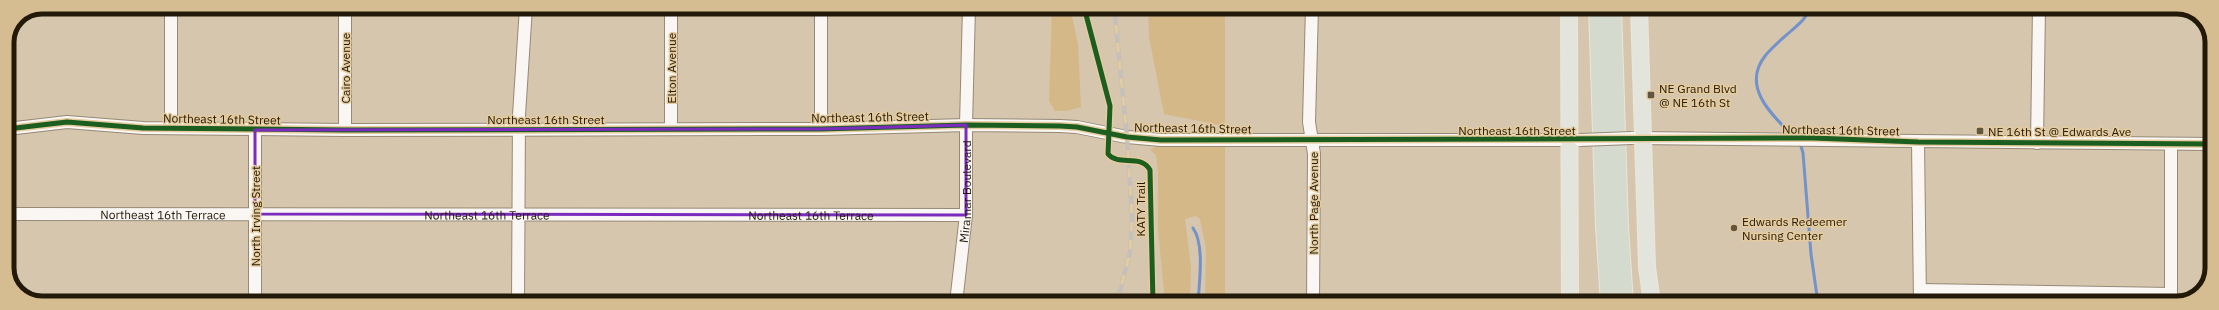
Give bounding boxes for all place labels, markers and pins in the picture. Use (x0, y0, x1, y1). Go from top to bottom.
place label: NE Grand Blvd @ NE 16th St (1659, 81, 1737, 110)
marker: NE Grand Blvd @ NE 16th St (1646, 90, 1656, 100)
place label: NE 16th St @ Edwards Ave (1988, 124, 2132, 139)
marker: NE 16th St @ Edwards Ave (1975, 126, 1985, 136)
place label: Edwards Redeemer Nursing Center (1742, 214, 1848, 243)
marker: Edwards Redeemer Nursing Center (1729, 223, 1739, 233)

